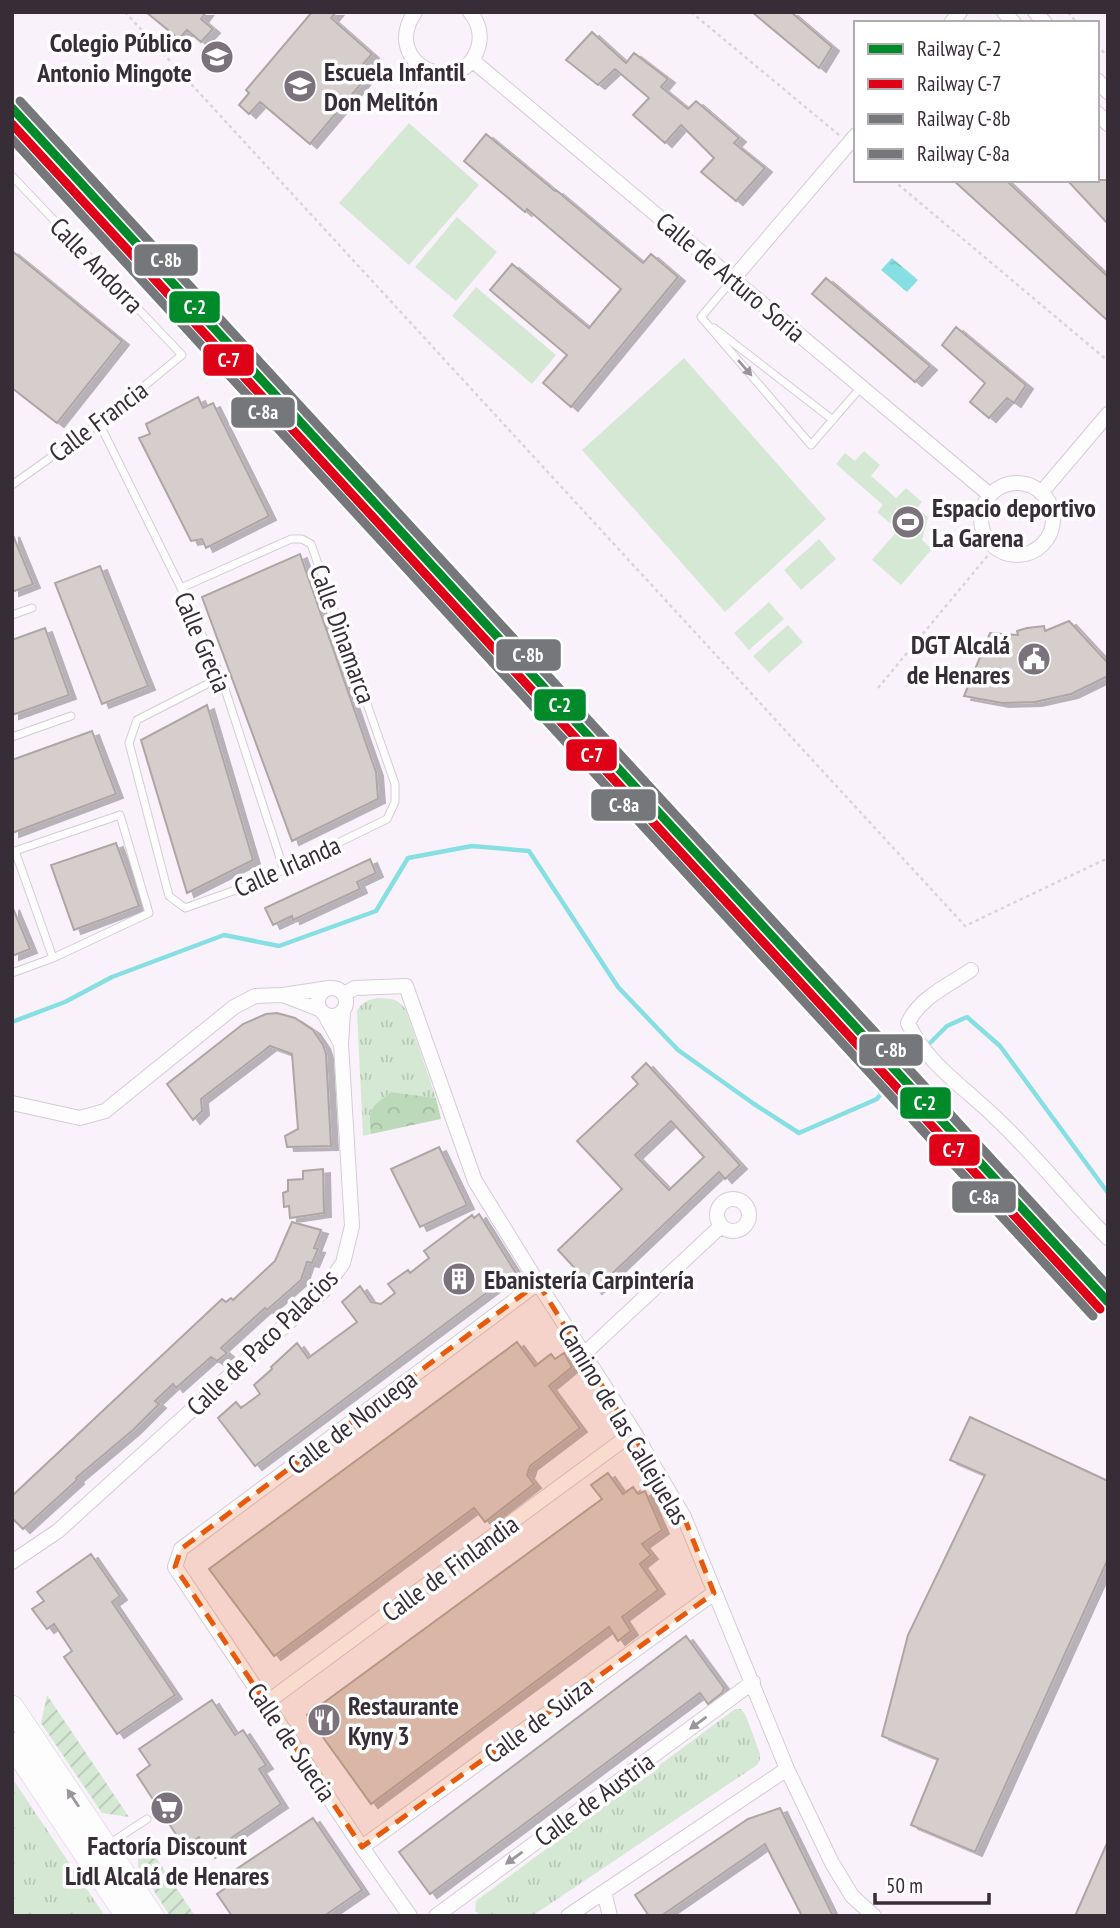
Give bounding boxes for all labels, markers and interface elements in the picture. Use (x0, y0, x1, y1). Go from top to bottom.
legend (854, 21, 1099, 182)
place label: Colegio Público Antonio Mingote (36, 26, 192, 89)
text: Railway C-2 (917, 35, 1001, 62)
school or university icon: Colegio Público Antonio Mingote (198, 38, 236, 76)
place label: Escuela Infantil Don Melitón (324, 55, 466, 118)
school or university icon: Escuela Infantil Don Melitón (281, 67, 319, 105)
text: Railway C-7 (917, 70, 1001, 97)
text: Railway C-8b (917, 105, 1010, 132)
text: Railway C-8a (917, 140, 1010, 167)
street label: Calle de Arturo Soria (650, 205, 812, 349)
street label: Calle Andorra (43, 210, 151, 320)
line badge: C-8b (133, 243, 199, 277)
text: C-8b (151, 248, 181, 272)
line badge: C-2 (168, 290, 221, 324)
text: C-2 (184, 295, 206, 319)
line badge: C-7 (202, 343, 255, 377)
text: C-7 (218, 348, 240, 372)
one-way arrow (737, 360, 752, 377)
street label: Calle Francia (42, 373, 154, 469)
line badge: C-8a (230, 396, 296, 429)
text: C-8a (248, 400, 278, 424)
place label: Espacio deportivo La Garena (932, 491, 1096, 554)
sports icon: Espacio deportivo La Garena (889, 503, 927, 541)
street label: Calle Dinamarca (303, 560, 383, 708)
street label: Calle Grecia (167, 587, 239, 697)
place label: DGT Alcalá de Henares (907, 628, 1010, 691)
line badge: C-8b (495, 638, 562, 672)
public building icon: DGT Alcalá de Henares (1015, 640, 1053, 678)
text: C-8b (513, 643, 543, 667)
line badge: C-2 (533, 688, 587, 722)
text: C-2 (549, 693, 571, 717)
line badge: C-7 (565, 738, 618, 772)
text: C-7 (581, 743, 603, 767)
line badge: C-8a (590, 788, 657, 822)
text: C-8a (609, 793, 639, 817)
street label: Calle Irlanda (229, 828, 345, 904)
line badge: C-8b (858, 1033, 924, 1067)
text: C-8b (876, 1038, 906, 1062)
line badge: C-2 (899, 1086, 952, 1120)
text: C-2 (914, 1091, 936, 1115)
line badge: C-7 (928, 1133, 981, 1167)
text: C-7 (943, 1138, 965, 1162)
line badge: C-8a (951, 1180, 1017, 1214)
text: C-8a (969, 1185, 999, 1209)
building icon: Ebanistería Carpintería (440, 1260, 478, 1298)
street label: Calle de Paco Palacios (179, 1261, 345, 1423)
place label: Ebanistería Carpintería (484, 1263, 694, 1296)
street label: Camino de las Callejuelas (551, 1318, 697, 1530)
street label: Calle de Noruega (281, 1363, 423, 1481)
street label: Calle de Finlandia (375, 1507, 525, 1629)
street label: Calle de Suiza (477, 1670, 599, 1770)
street label: Calle de Suecia (240, 1676, 344, 1808)
place label: Restaurante Kyny 3 (348, 1689, 459, 1752)
restaurant icon: Restaurante Kyny 3 (305, 1701, 343, 1739)
one-way arrow (688, 1716, 707, 1730)
street label: Calle de Austria (528, 1745, 660, 1853)
one-way arrow (67, 1788, 80, 1808)
supermarket icon: Factoría Discount Lidl Alcalá de Henares (148, 1789, 186, 1827)
place label: Factoría Discount Lidl Alcalá de Henares (65, 1829, 269, 1892)
one-way arrow (505, 1851, 524, 1865)
scale bar (875, 1862, 989, 1906)
text: 50 m (886, 1872, 923, 1899)

